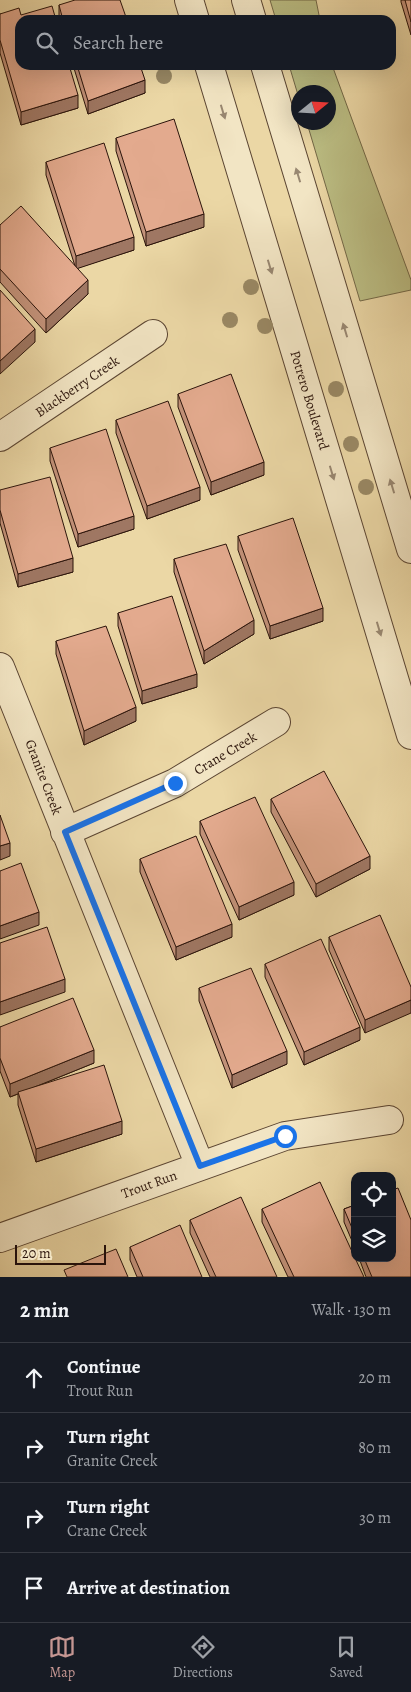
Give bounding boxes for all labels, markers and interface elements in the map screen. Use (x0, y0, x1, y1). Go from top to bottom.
search box (15, 15, 396, 70)
icon: search (33, 29, 61, 57)
text: Search here (73, 30, 163, 56)
north arrow (291, 85, 336, 130)
one-way arrow (219, 104, 227, 119)
one-way arrow (294, 167, 302, 182)
one-way arrow (266, 260, 274, 275)
one-way arrow (341, 323, 349, 338)
street label: Potrero Boulevard (285, 348, 334, 453)
street label: Blackberry Creek (31, 351, 123, 422)
one-way arrow (328, 466, 336, 481)
one-way arrow (387, 478, 395, 493)
one-way arrow (375, 621, 383, 636)
street label: Crane Creek (190, 727, 260, 780)
street label: Granite Creek (20, 737, 67, 818)
route end (164, 772, 187, 795)
route start (274, 1125, 297, 1148)
street label: Trout Run (119, 1166, 180, 1203)
map controls (351, 1172, 396, 1262)
button: locate (351, 1172, 396, 1217)
button: layers (351, 1217, 396, 1262)
scale bar (15, 1242, 106, 1265)
text: 20 m (22, 1244, 51, 1263)
text: 2 min (20, 1296, 69, 1324)
text: Walk · 130 m (311, 1299, 391, 1321)
text: Continue (67, 1354, 141, 1380)
icon: ahead (20, 1364, 48, 1392)
text: 20 m (358, 1367, 391, 1389)
text: Trout Run (67, 1380, 133, 1402)
text: Turn right (67, 1424, 149, 1450)
icon: right (20, 1434, 48, 1462)
text: 80 m (358, 1437, 391, 1459)
text: Granite Creek (67, 1450, 158, 1472)
text: Turn right (67, 1494, 149, 1520)
icon: right (20, 1504, 48, 1532)
text: 30 m (359, 1507, 391, 1529)
text: Crane Creek (67, 1520, 147, 1542)
icon: arrive (20, 1574, 48, 1602)
text: Arrive at destination (67, 1575, 230, 1601)
tab: Map (48, 1633, 76, 1682)
tab: Directions (173, 1633, 233, 1682)
tab: Saved (330, 1633, 363, 1682)

